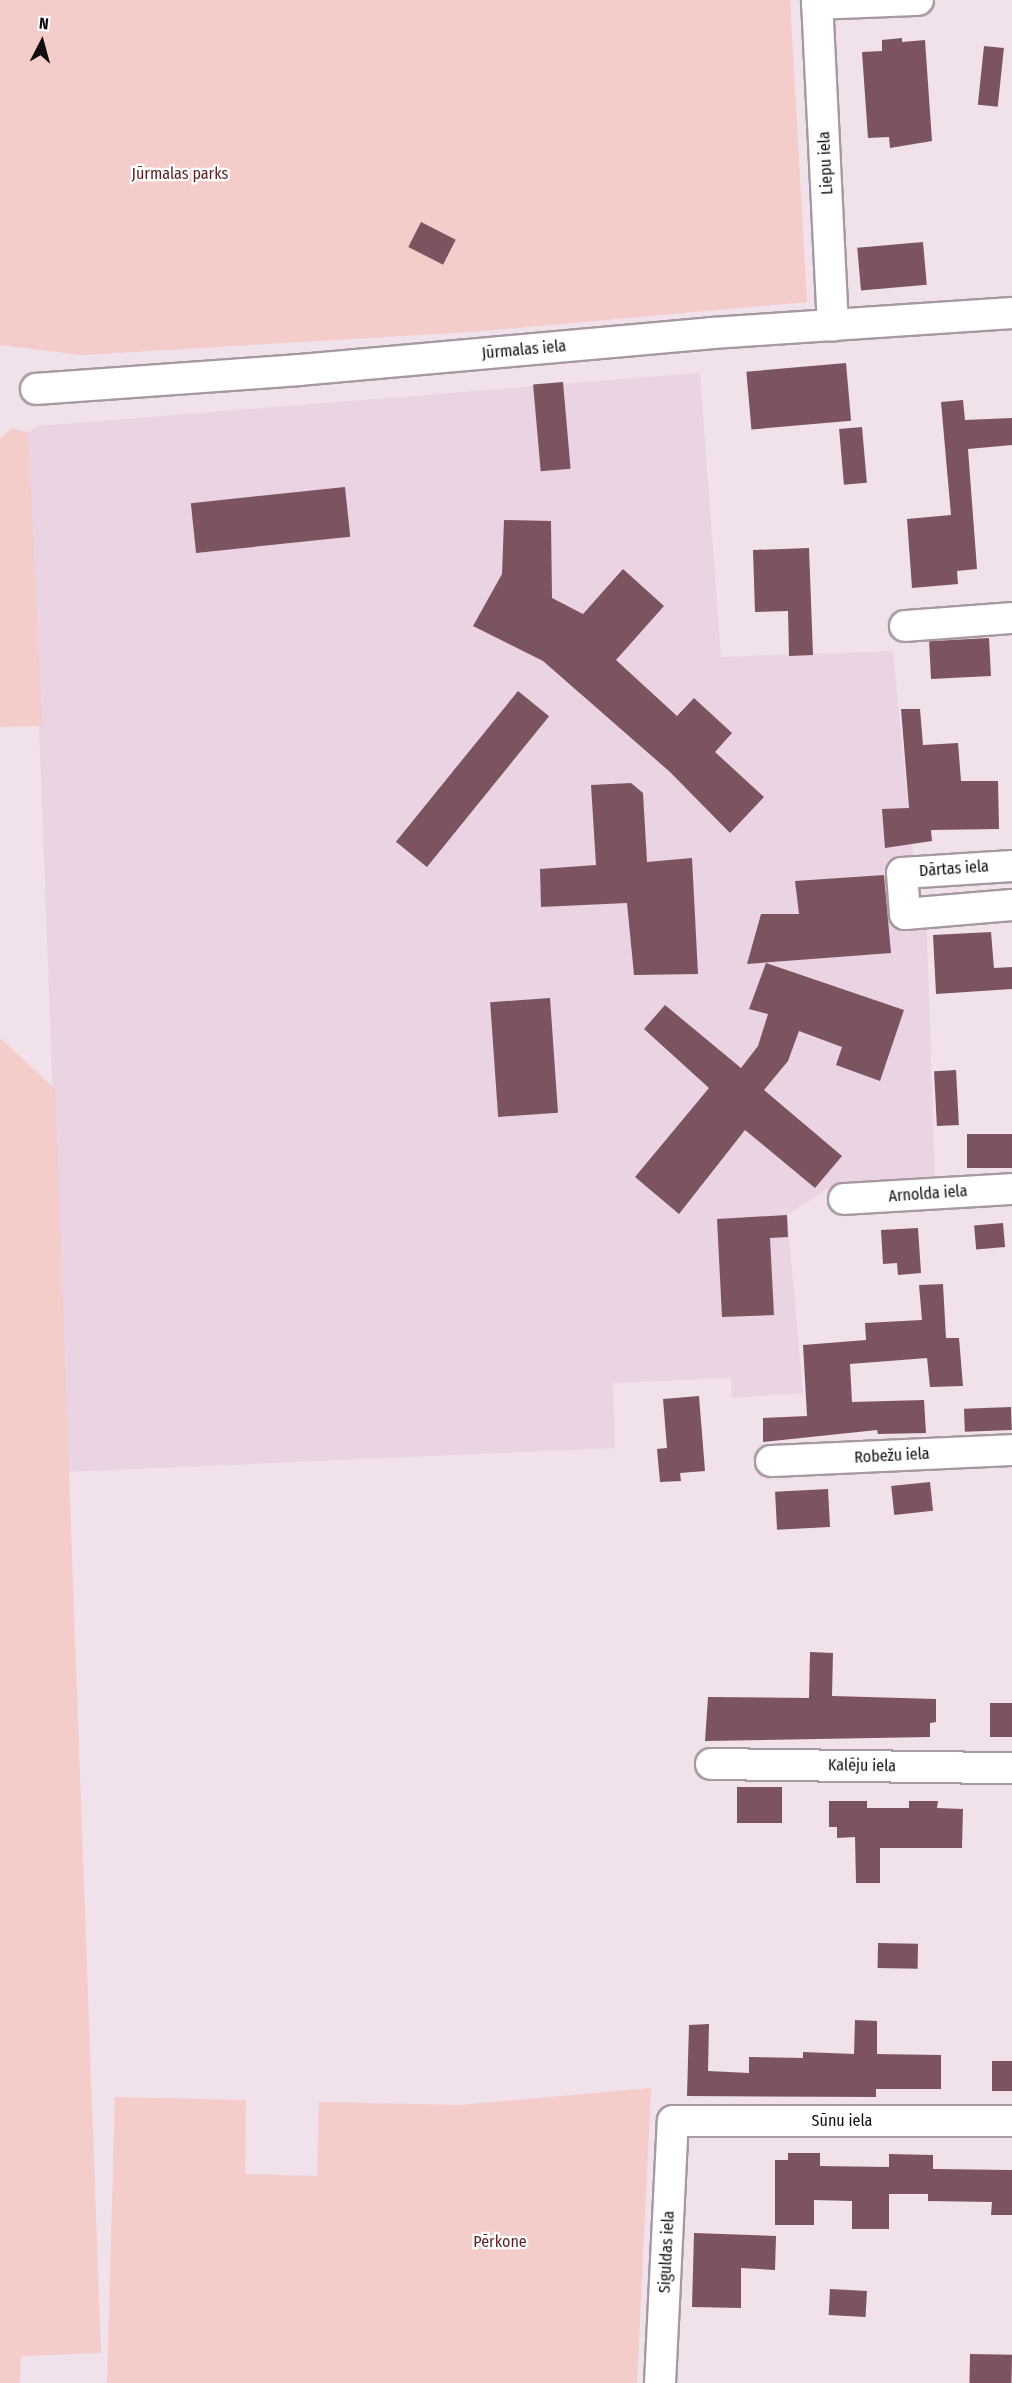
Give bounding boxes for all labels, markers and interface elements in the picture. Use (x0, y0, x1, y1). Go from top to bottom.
north arrow (12, 12, 72, 72)
text: N (38, 14, 50, 34)
street label: Liepu iela (815, 131, 837, 195)
park label: Jūrmalas parks (132, 164, 228, 184)
street label: Jūrmalas iela (481, 337, 567, 363)
street label: Dārtas iela (918, 857, 990, 881)
street label: Arnolda iela (888, 1182, 968, 1206)
street label: Robežu iela (854, 1444, 930, 1468)
street label: Kalēju iela (828, 1756, 896, 1776)
street label: Sūnu iela (812, 2111, 872, 2131)
street label: Siguldas iela (655, 2210, 679, 2294)
park label: Pērkone (473, 2232, 527, 2252)

